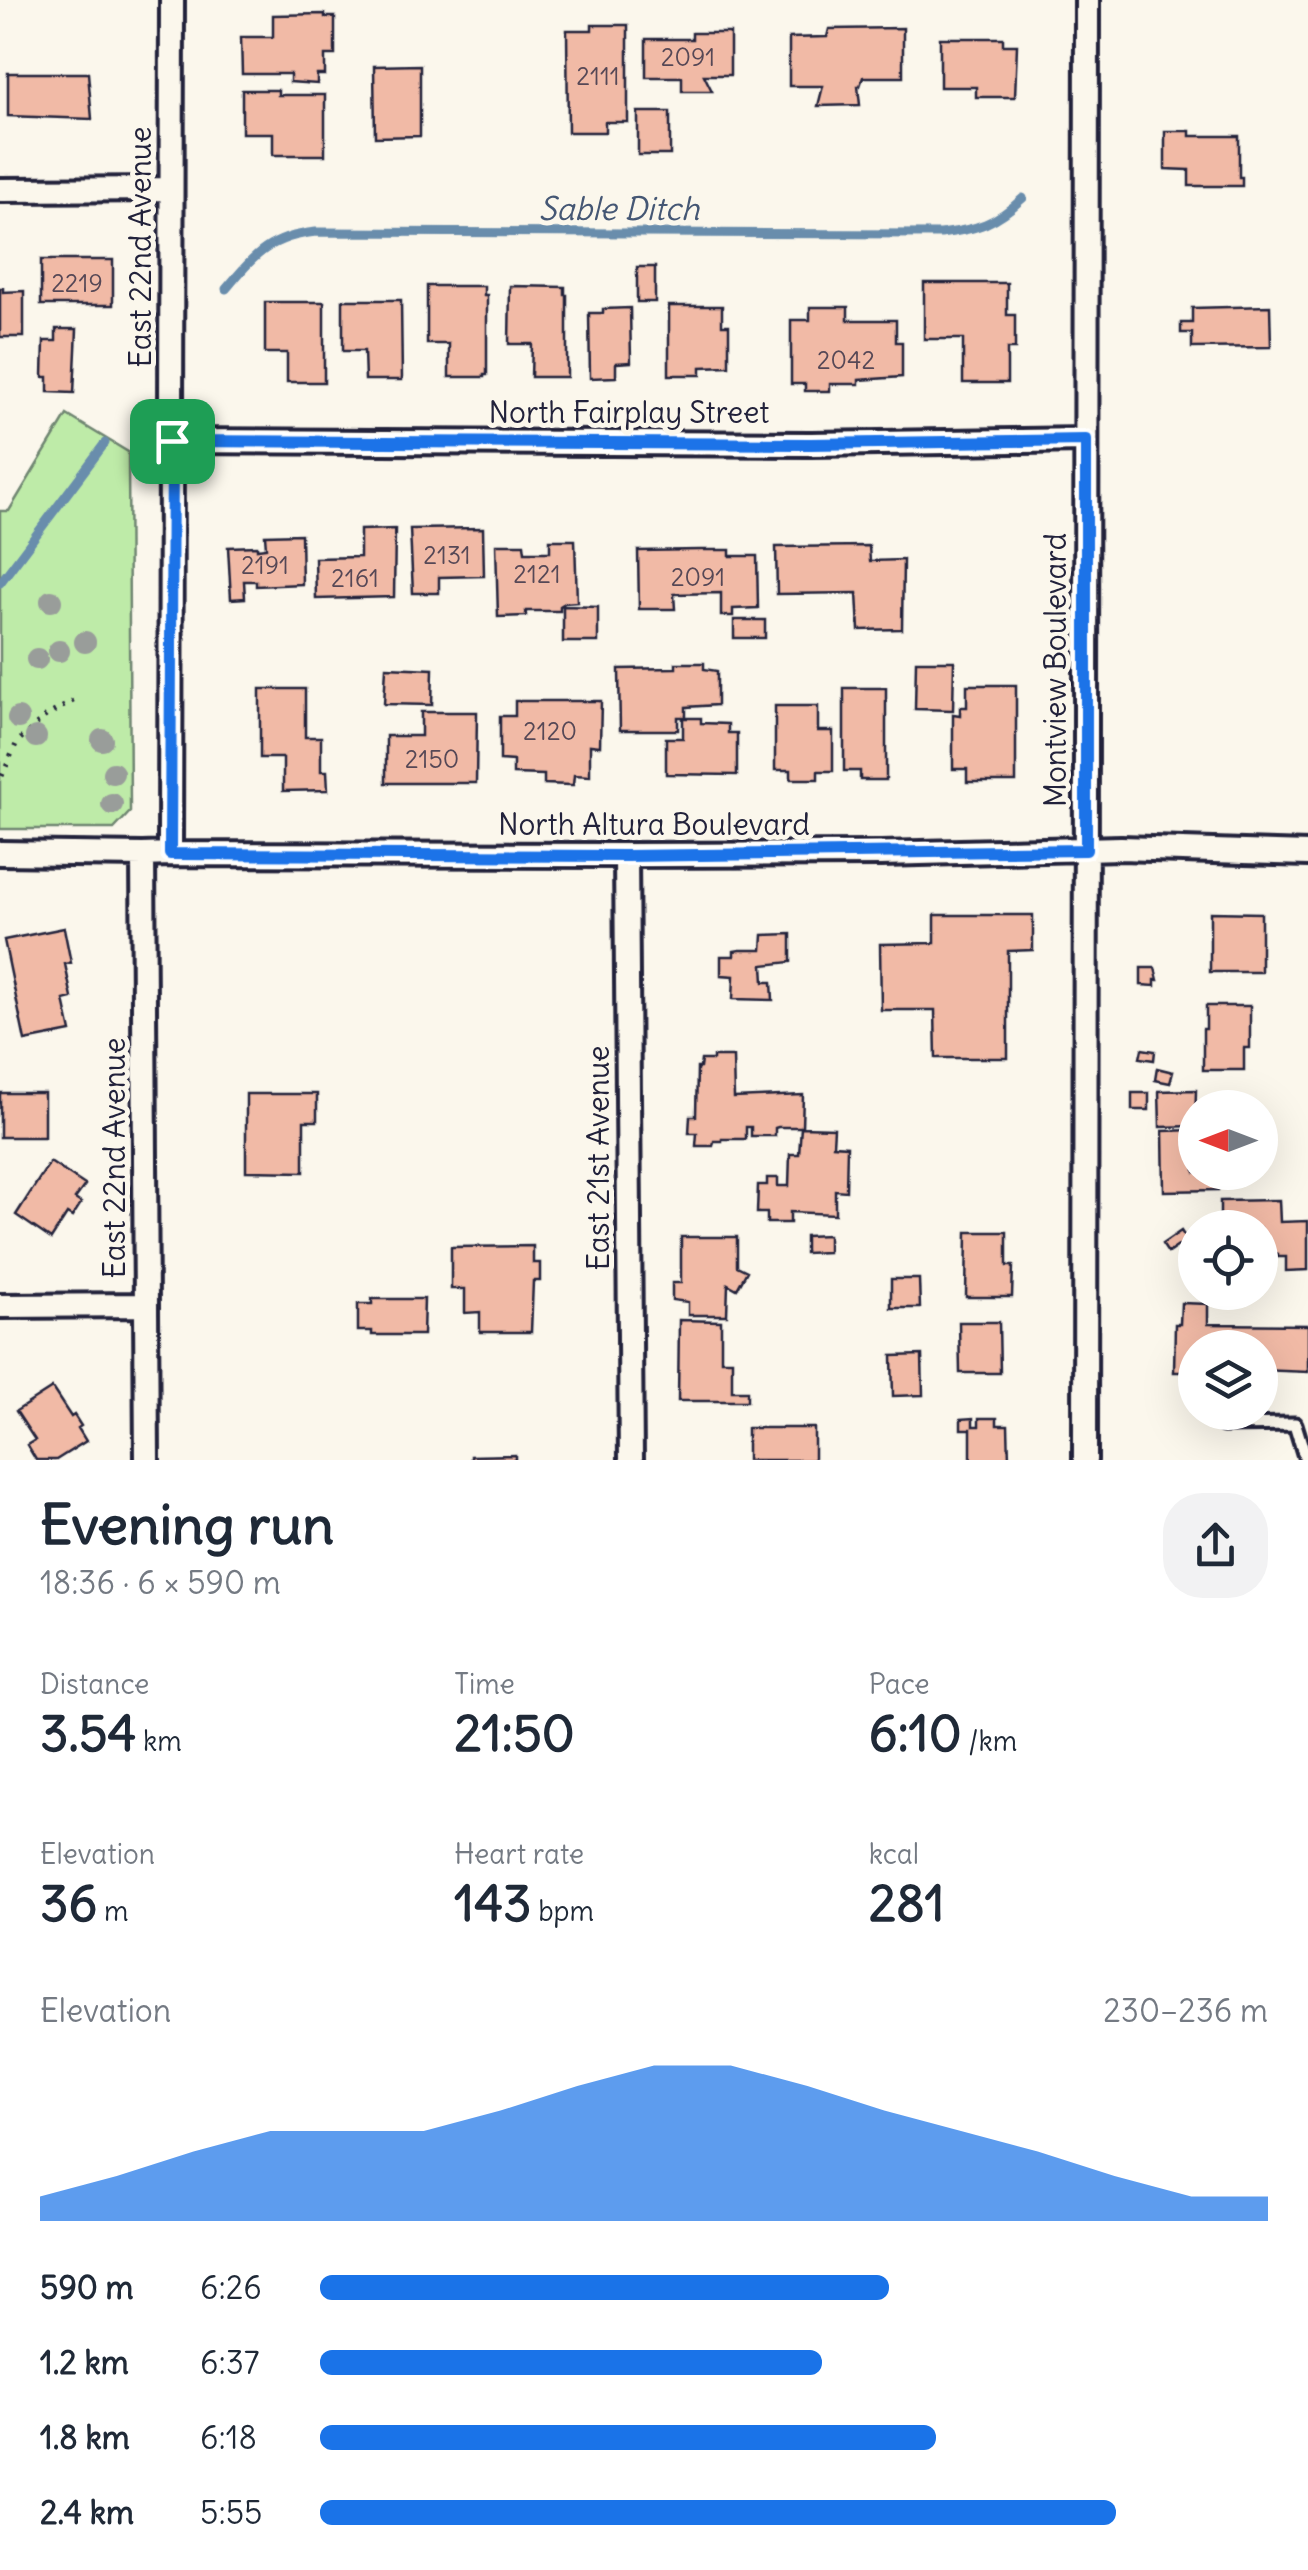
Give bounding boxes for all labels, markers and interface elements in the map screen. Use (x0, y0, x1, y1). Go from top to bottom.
house number: 2091 (661, 41, 715, 73)
house number: 2111 (576, 60, 620, 92)
street label: East 22nd Avenue (121, 127, 159, 367)
water label: Sable Ditch (538, 188, 700, 229)
house number: 2219 (51, 267, 103, 299)
house number: 2042 (817, 344, 875, 376)
street label: North Fairplay Street (489, 393, 769, 431)
pin (130, 399, 215, 484)
icon: arrive (145, 414, 200, 469)
street label: Montview Boulevard (1036, 533, 1074, 807)
house number: 2131 (423, 539, 471, 571)
house number: 2191 (241, 549, 289, 581)
house number: 2121 (513, 558, 561, 590)
house number: 2091 (671, 561, 725, 593)
house number: 2161 (331, 562, 379, 594)
house number: 2120 (523, 715, 577, 747)
house number: 2150 (405, 743, 459, 775)
street label: North Altura Boulevard (498, 805, 810, 843)
street label: East 22nd Avenue (95, 1038, 133, 1278)
street label: East 21st Avenue (579, 1045, 617, 1271)
north arrow (1178, 1090, 1278, 1190)
map controls (1178, 1090, 1278, 1430)
button: locate (1178, 1210, 1278, 1310)
button: layers (1178, 1330, 1278, 1430)
text: Evening run (40, 1490, 334, 1559)
button: share (1163, 1493, 1268, 1598)
text: 18:36 · 6 × 590 m (40, 1562, 281, 1603)
text: Distance (40, 1666, 149, 1702)
text: Time (454, 1666, 515, 1702)
text: Pace (869, 1666, 930, 1702)
text: 3.54 (40, 1702, 136, 1765)
text: 21:50 (454, 1702, 575, 1765)
text: 6:10 (869, 1702, 962, 1765)
text: km (136, 1723, 182, 1759)
text: /km (962, 1723, 1017, 1759)
text: Elevation (40, 1836, 155, 1872)
text: Heart rate (454, 1836, 584, 1872)
text: kcal (869, 1836, 919, 1872)
text: 36 (40, 1872, 97, 1935)
text: 143 (454, 1872, 531, 1935)
text: 281 (869, 1872, 945, 1935)
text: m (97, 1893, 128, 1929)
text: bpm (531, 1893, 594, 1929)
text: Elevation (40, 1990, 171, 2031)
text: 230–236 m (1103, 1990, 1268, 2031)
text: 590 m (40, 2267, 134, 2308)
text: 6:26 (200, 2267, 262, 2308)
text: 1.2 km (40, 2342, 129, 2383)
text: 6:37 (200, 2342, 260, 2383)
text: 1.8 km (40, 2417, 130, 2458)
text: 6:18 (200, 2417, 257, 2458)
text: 2.4 km (40, 2492, 134, 2533)
text: 5:55 (200, 2492, 262, 2533)

